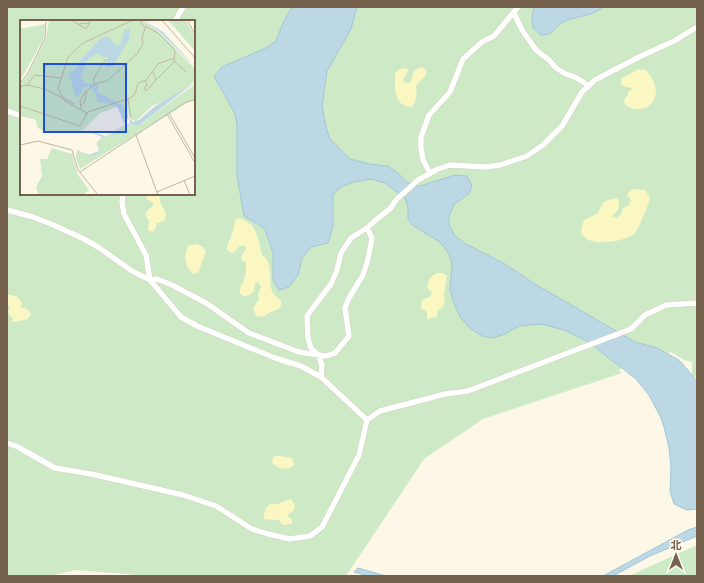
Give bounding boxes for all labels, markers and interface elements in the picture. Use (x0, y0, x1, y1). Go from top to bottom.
inset map (20, 20, 195, 195)
north arrow (656, 535, 696, 575)
text: 北 (671, 540, 682, 551)

